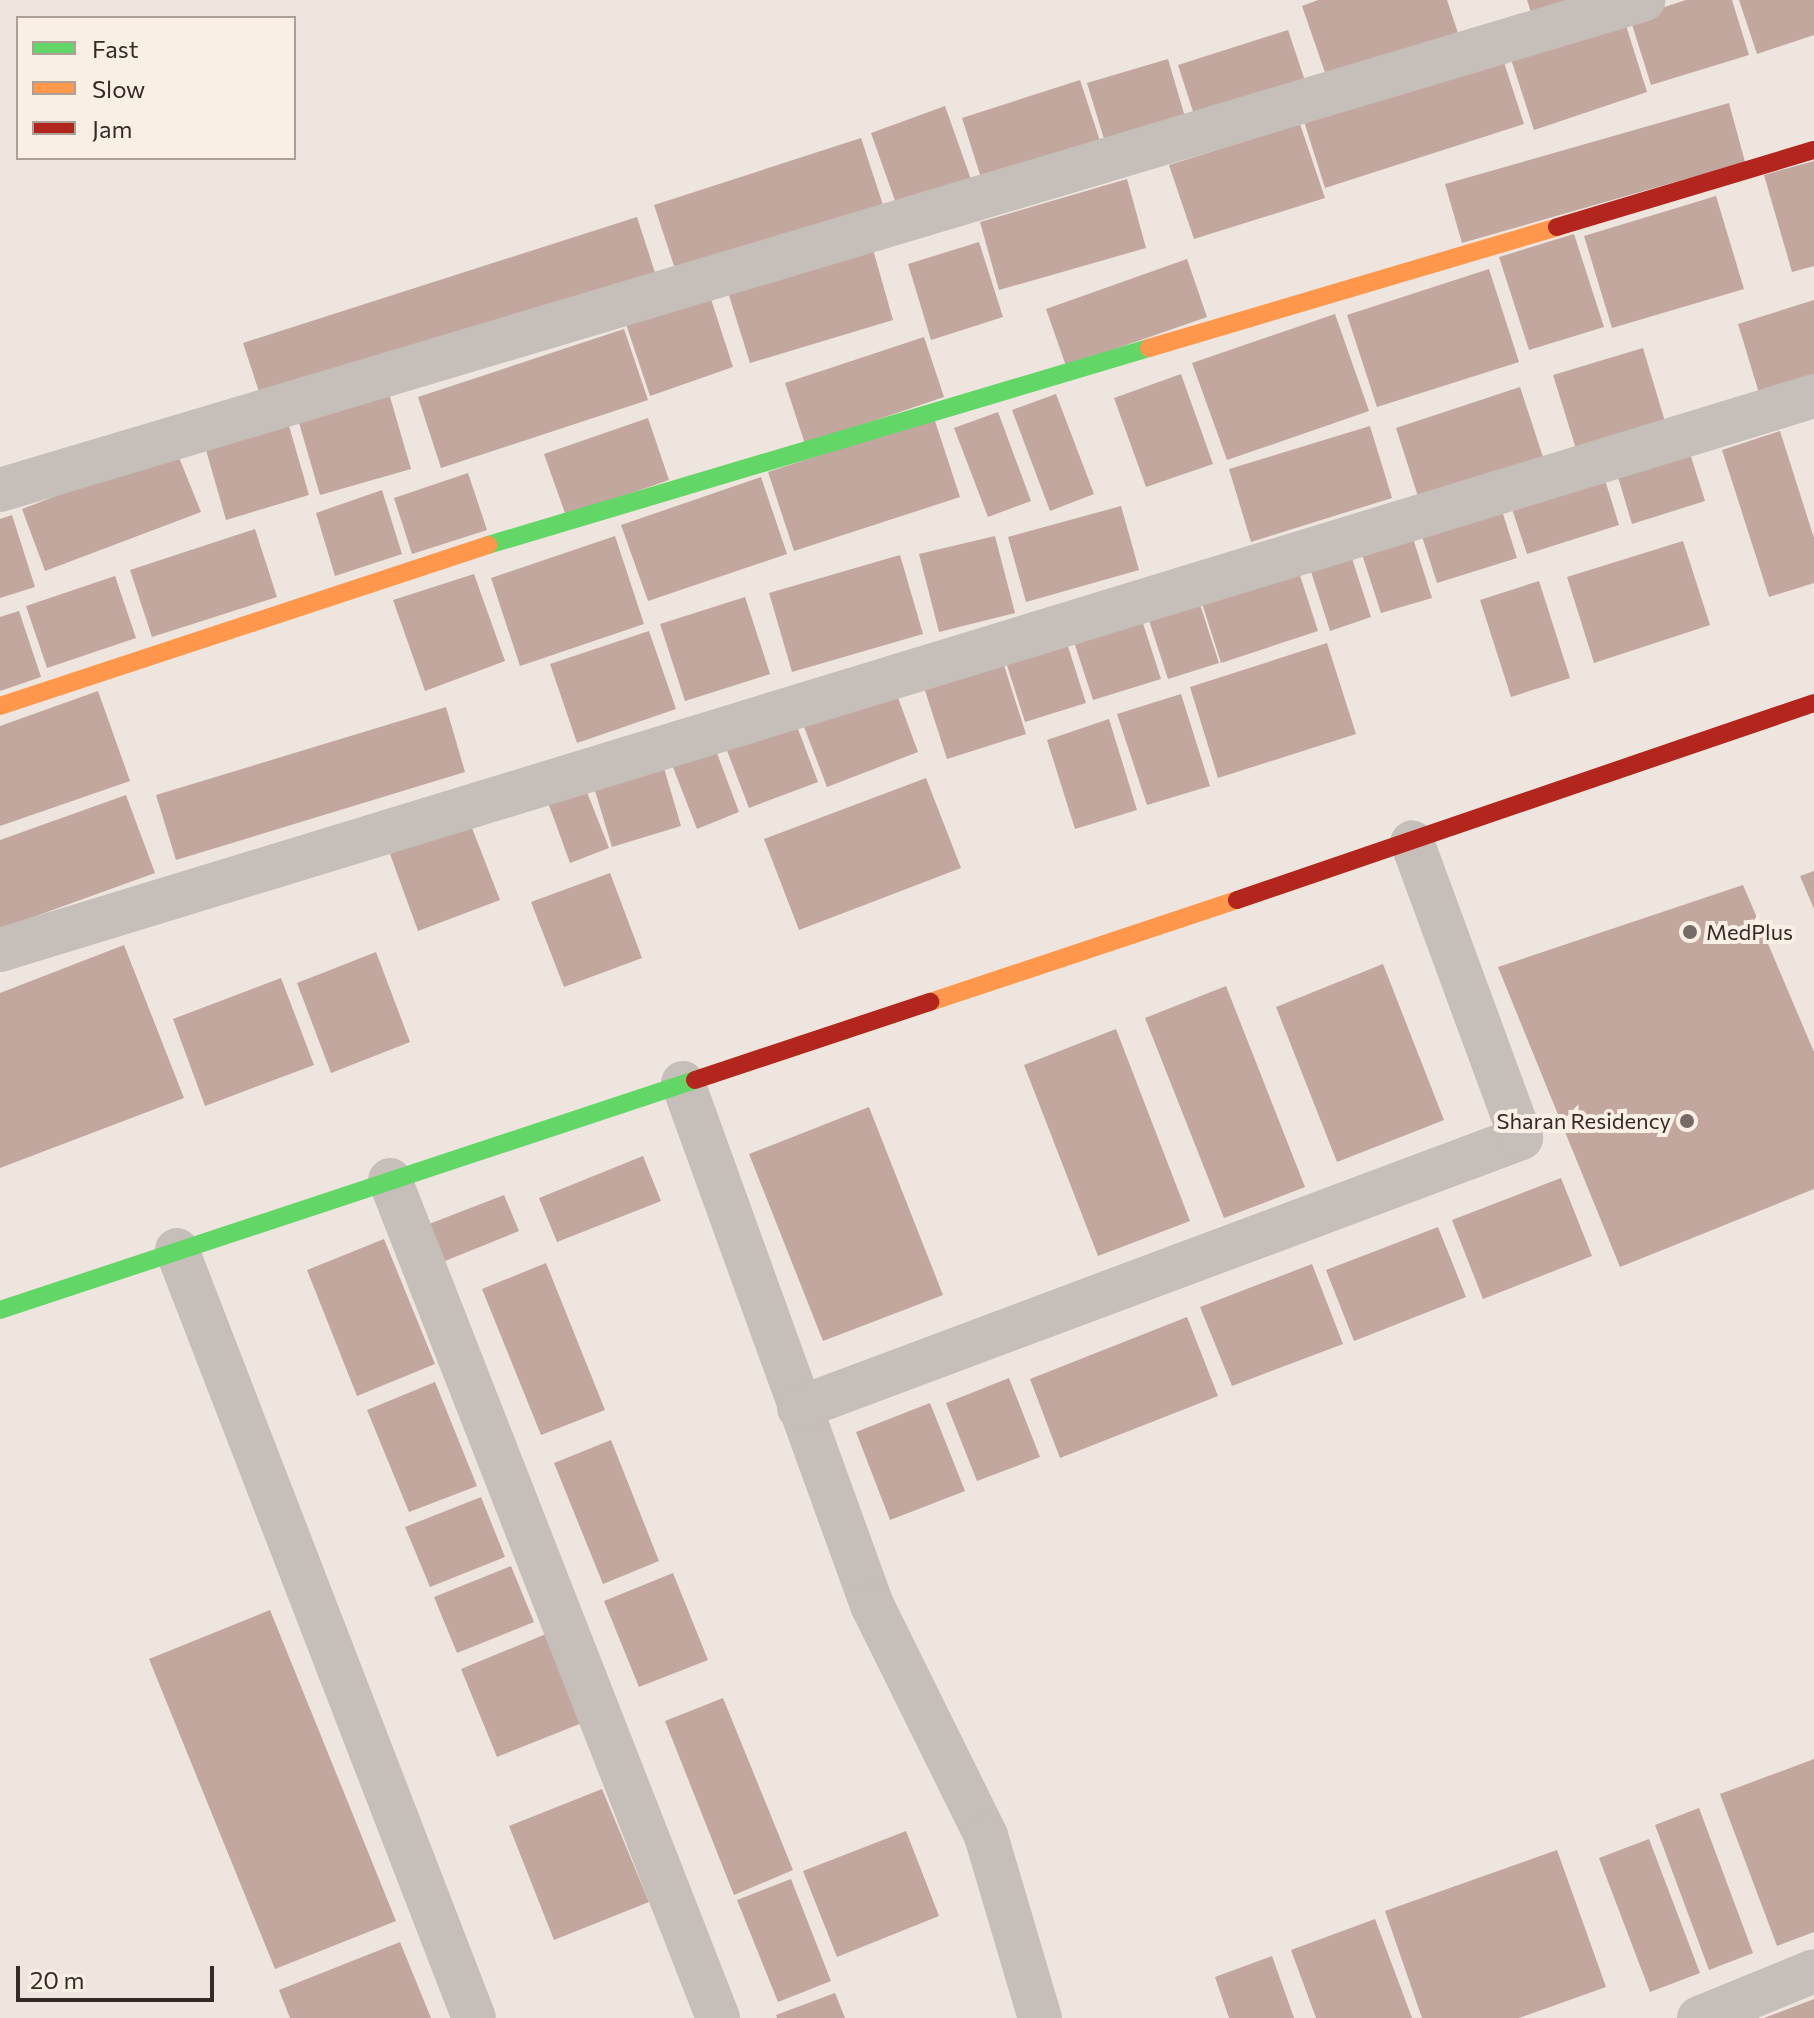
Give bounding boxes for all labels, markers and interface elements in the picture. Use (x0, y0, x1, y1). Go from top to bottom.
legend (16, 16, 296, 160)
text: Fast (92, 34, 139, 63)
text: Slow (92, 74, 145, 103)
text: Jam (92, 114, 132, 143)
place label: MedPlus (1706, 919, 1793, 945)
marker: MedPlus (1681, 923, 1699, 941)
place label: Sharan Residency (1497, 1108, 1671, 1134)
marker: Sharan Residency (1678, 1112, 1696, 1130)
scale bar (20, 1950, 218, 2000)
text: 20 m (30, 1965, 84, 1994)

